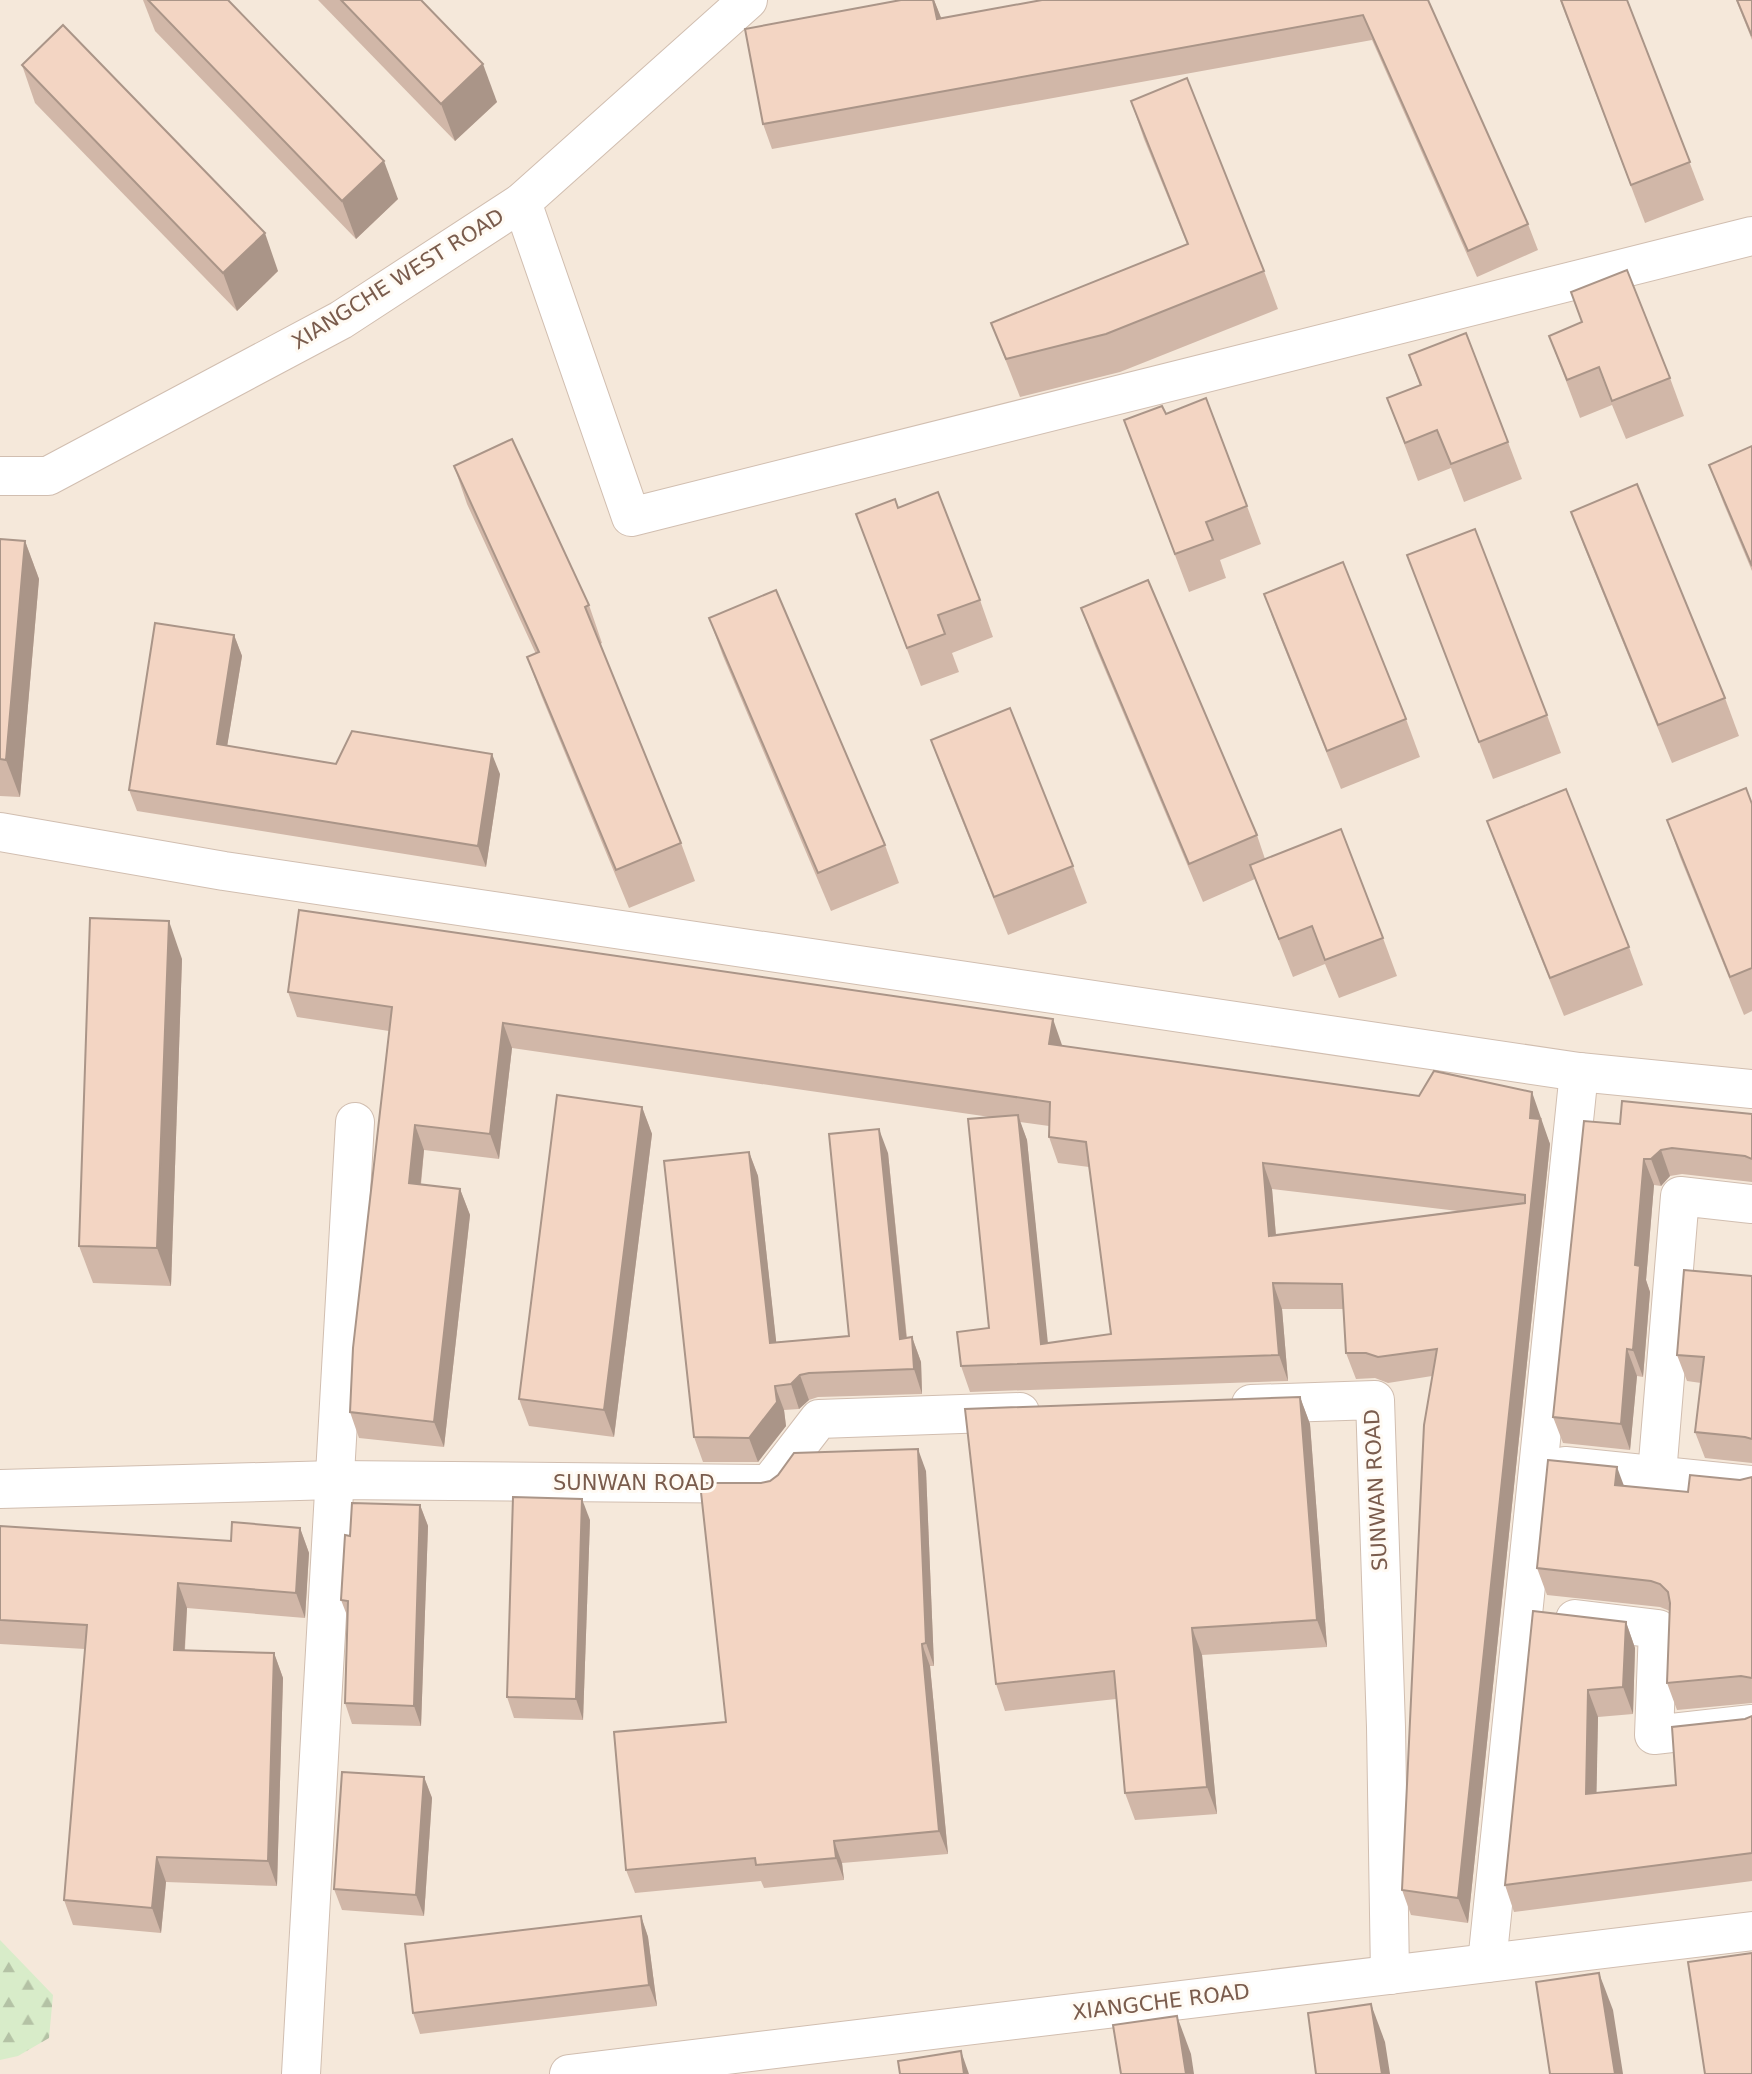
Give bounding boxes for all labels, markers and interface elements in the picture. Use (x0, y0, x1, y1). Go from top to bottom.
street label: XIANGCHE WEST ROAD (288, 204, 508, 354)
street label: SUNWAN ROAD (1360, 1408, 1392, 1572)
street label: SUNWAN ROAD (553, 1471, 715, 1495)
street label: XIANGCHE ROAD (1071, 1979, 1251, 2025)

